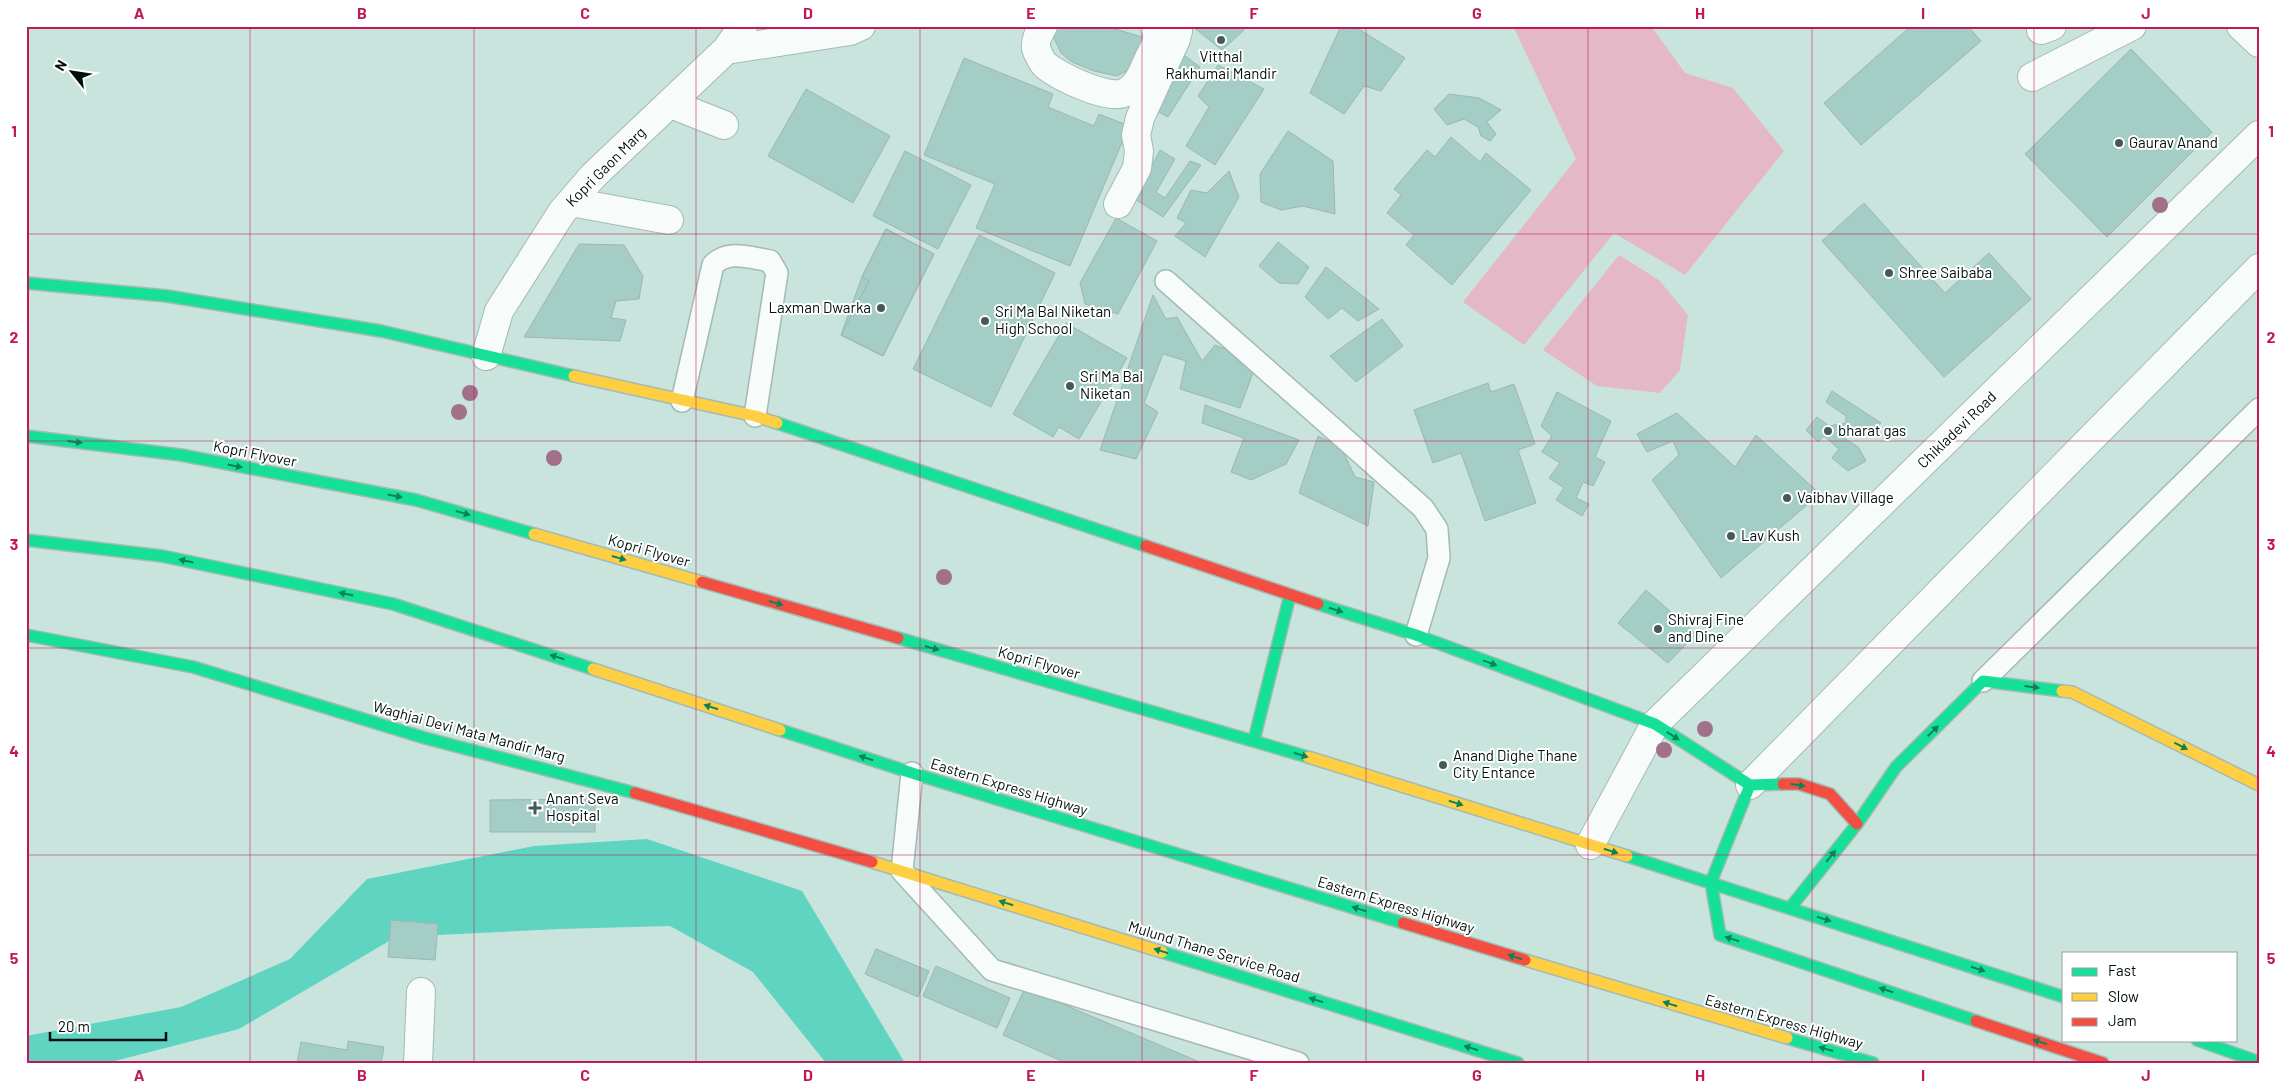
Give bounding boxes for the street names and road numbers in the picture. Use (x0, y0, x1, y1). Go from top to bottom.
street label: Kopri Gaon Marg (562, 123, 649, 210)
street label: Chikladevi Road (1913, 387, 2000, 471)
street label: Kopri Flyover (212, 436, 299, 470)
street label: Kopri Flyover (606, 530, 693, 570)
street label: Kopri Flyover (996, 642, 1083, 682)
street label: Waghjai Devi Mata Mandir Marg (371, 697, 567, 765)
street label: Eastern Express Highway (929, 754, 1090, 819)
street label: Eastern Express Highway (1316, 872, 1477, 937)
street label: Mulund Thane Service Road (1126, 916, 1302, 986)
street label: Eastern Express Highway (1703, 990, 1865, 1052)

